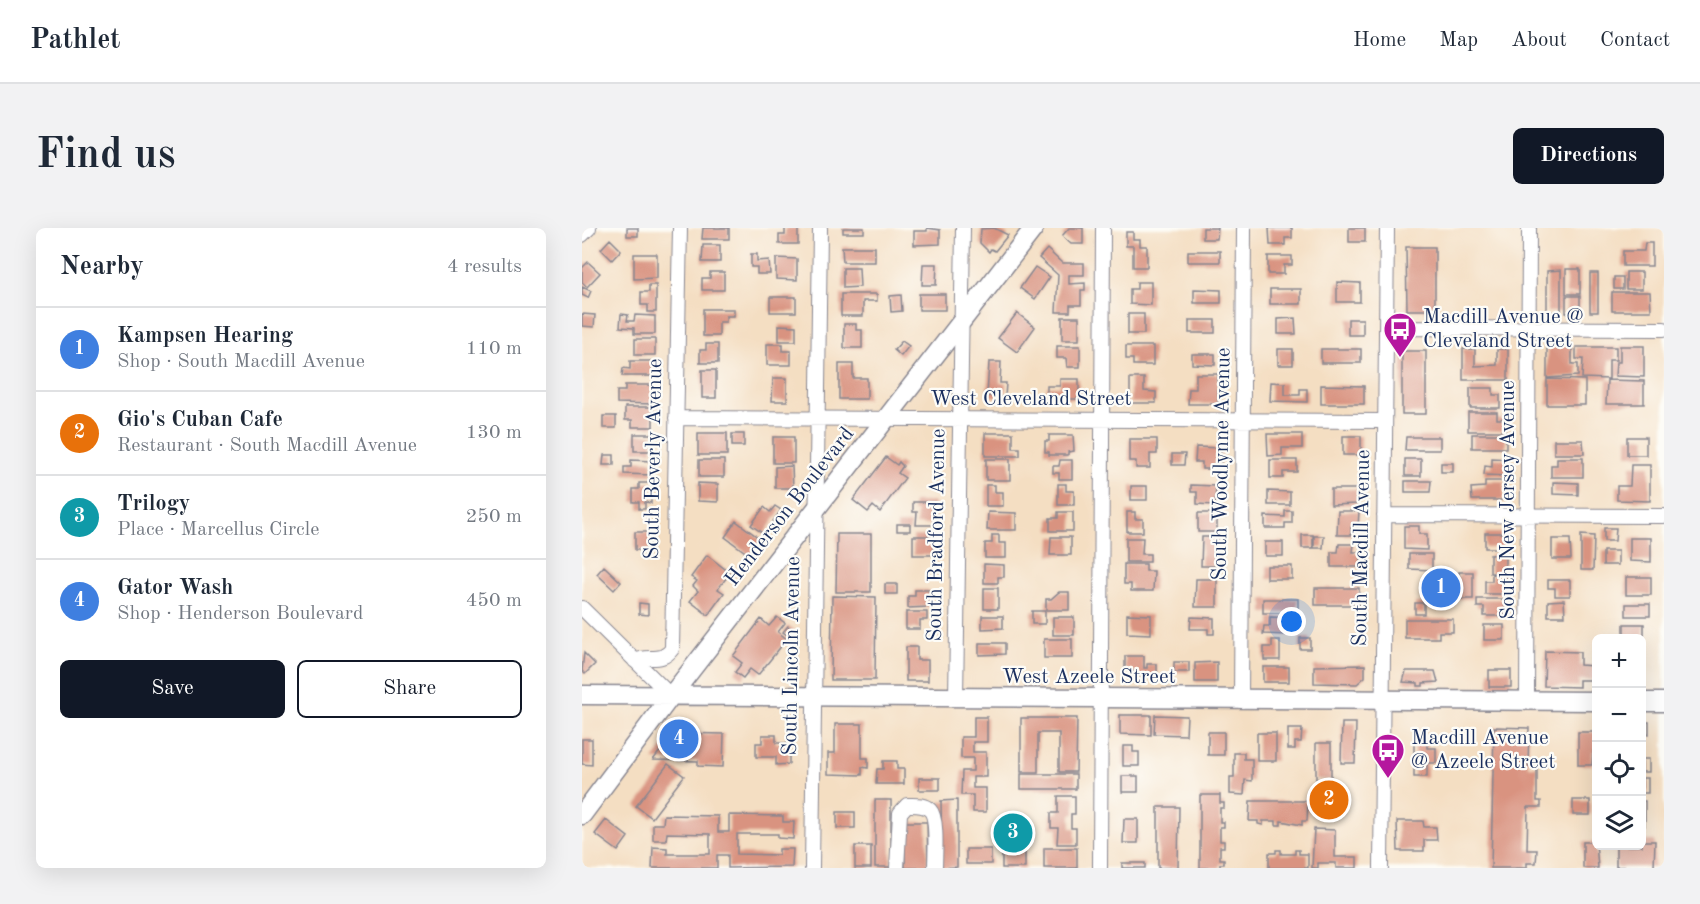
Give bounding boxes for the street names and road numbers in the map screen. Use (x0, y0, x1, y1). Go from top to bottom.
street label: South Woodlynne Avenue (1209, 347, 1235, 581)
street label: South Beverly Avenue (642, 358, 666, 560)
street label: South New Jersey Avenue (1498, 380, 1519, 620)
street label: West Cleveland Street (930, 389, 1132, 410)
street label: Henderson Boulevard (722, 424, 858, 590)
street label: South Bradford Avenue (925, 428, 949, 642)
street label: South Macdill Avenue (1350, 449, 1374, 647)
street label: South Lincoln Avenue (780, 556, 804, 756)
street label: West Azeele Street (1002, 667, 1176, 688)

